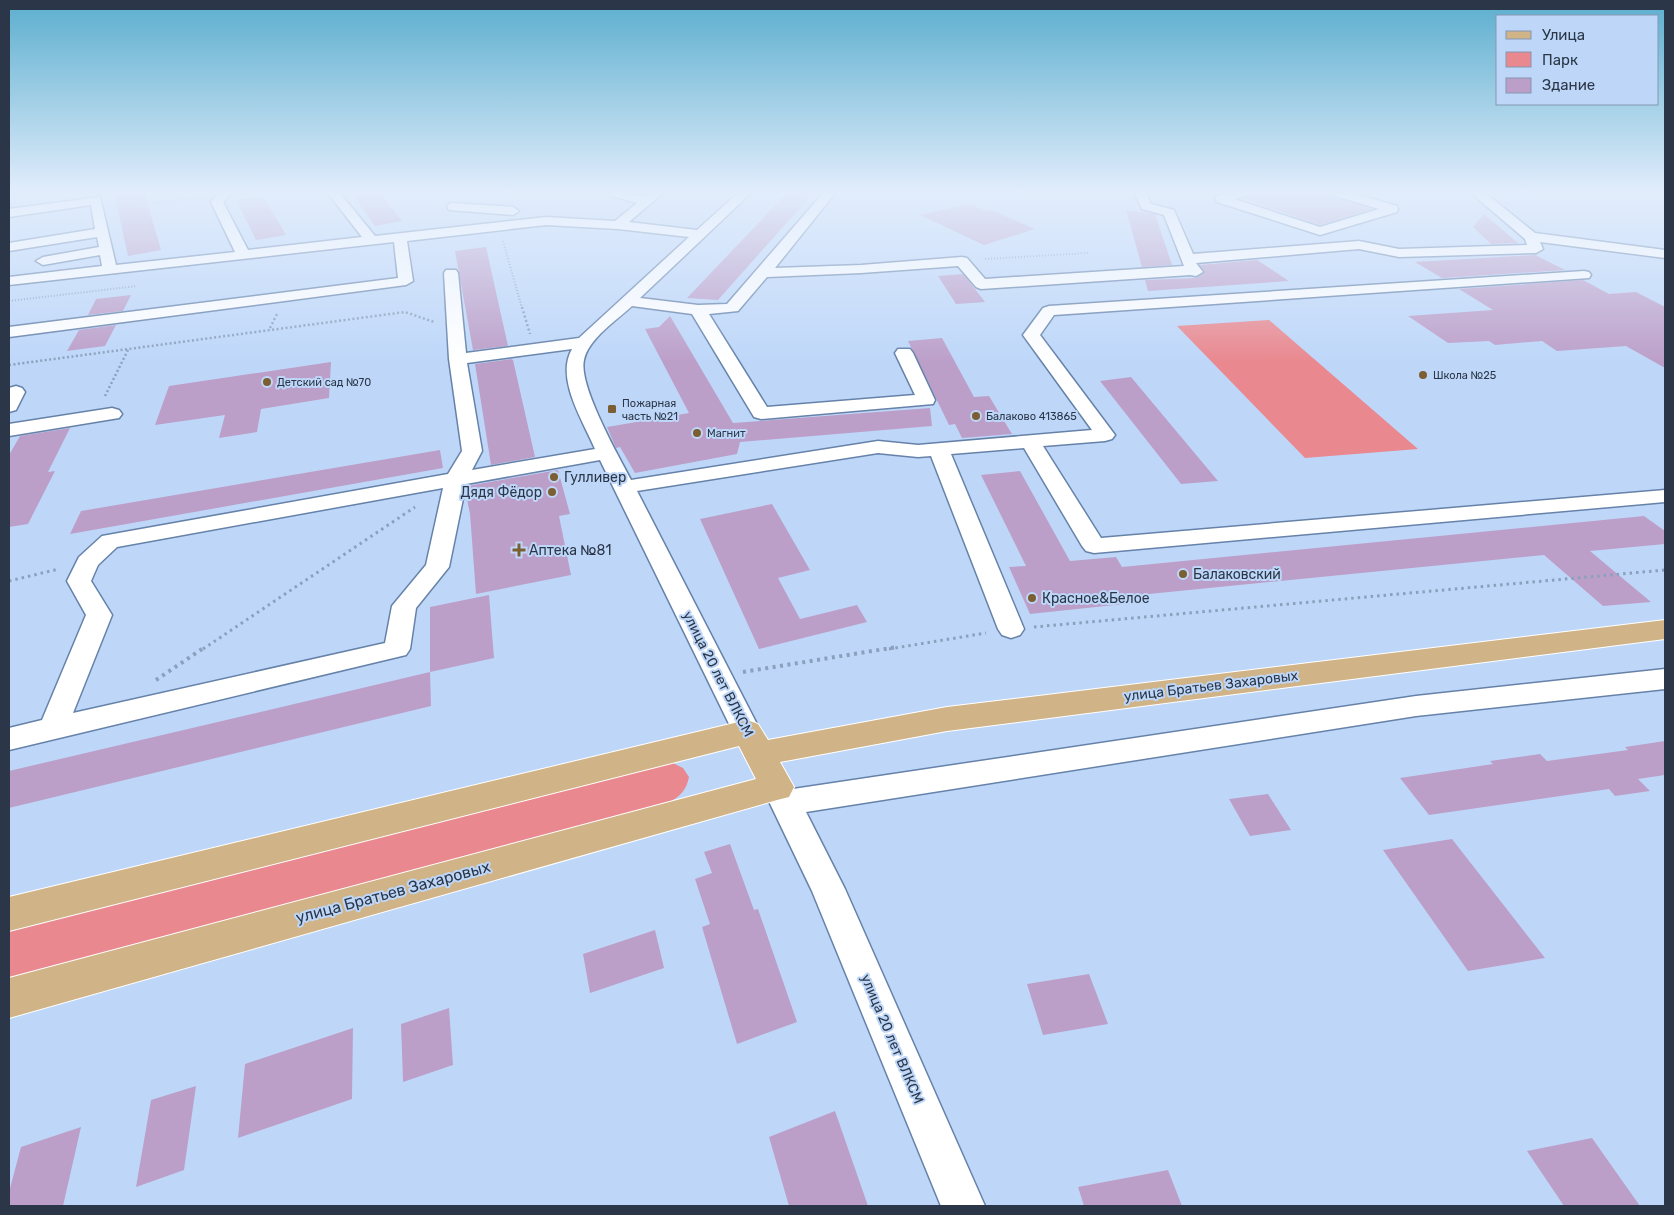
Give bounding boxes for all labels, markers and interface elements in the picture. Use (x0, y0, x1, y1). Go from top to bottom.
legend (1496, 15, 1659, 105)
text: Улица (1542, 26, 1585, 44)
text: Парк (1542, 51, 1578, 69)
text: Здание (1542, 76, 1595, 94)
marker: Школа №25 (1417, 369, 1429, 381)
place label: Школа №25 (1433, 369, 1497, 382)
marker: Детский сад №70 (261, 376, 273, 388)
place label: Детский сад №70 (277, 376, 371, 389)
place label: Пожарная часть №21 (622, 397, 678, 423)
marker: Пожарная часть №21 (606, 403, 618, 415)
marker: Балаково 413865 (970, 410, 982, 422)
place label: Балаково 413865 (986, 410, 1077, 423)
marker: Магнит (691, 427, 703, 439)
place label: Магнит (707, 427, 746, 440)
place label: Гулливер (564, 469, 626, 486)
marker: Гулливер (548, 471, 560, 483)
place label: Дядя Фёдор (460, 484, 542, 501)
marker: Дядя Фёдор (546, 486, 558, 498)
place label: Аптека №81 (529, 542, 611, 559)
marker: Аптека №81 (513, 544, 525, 556)
place label: Балаковский (1193, 566, 1281, 583)
marker: Балаковский (1177, 568, 1189, 580)
place label: Красное&Белое (1042, 590, 1150, 607)
marker: Красное&Белое (1026, 592, 1038, 604)
street label: улица 20 лет ВЛКСМ (679, 608, 757, 740)
street label: улица Братьев Захаровых (1123, 667, 1300, 705)
street label: улица Братьев Захаровых (294, 857, 493, 927)
street label: улица 20 лет ВЛКСМ (857, 972, 927, 1106)

